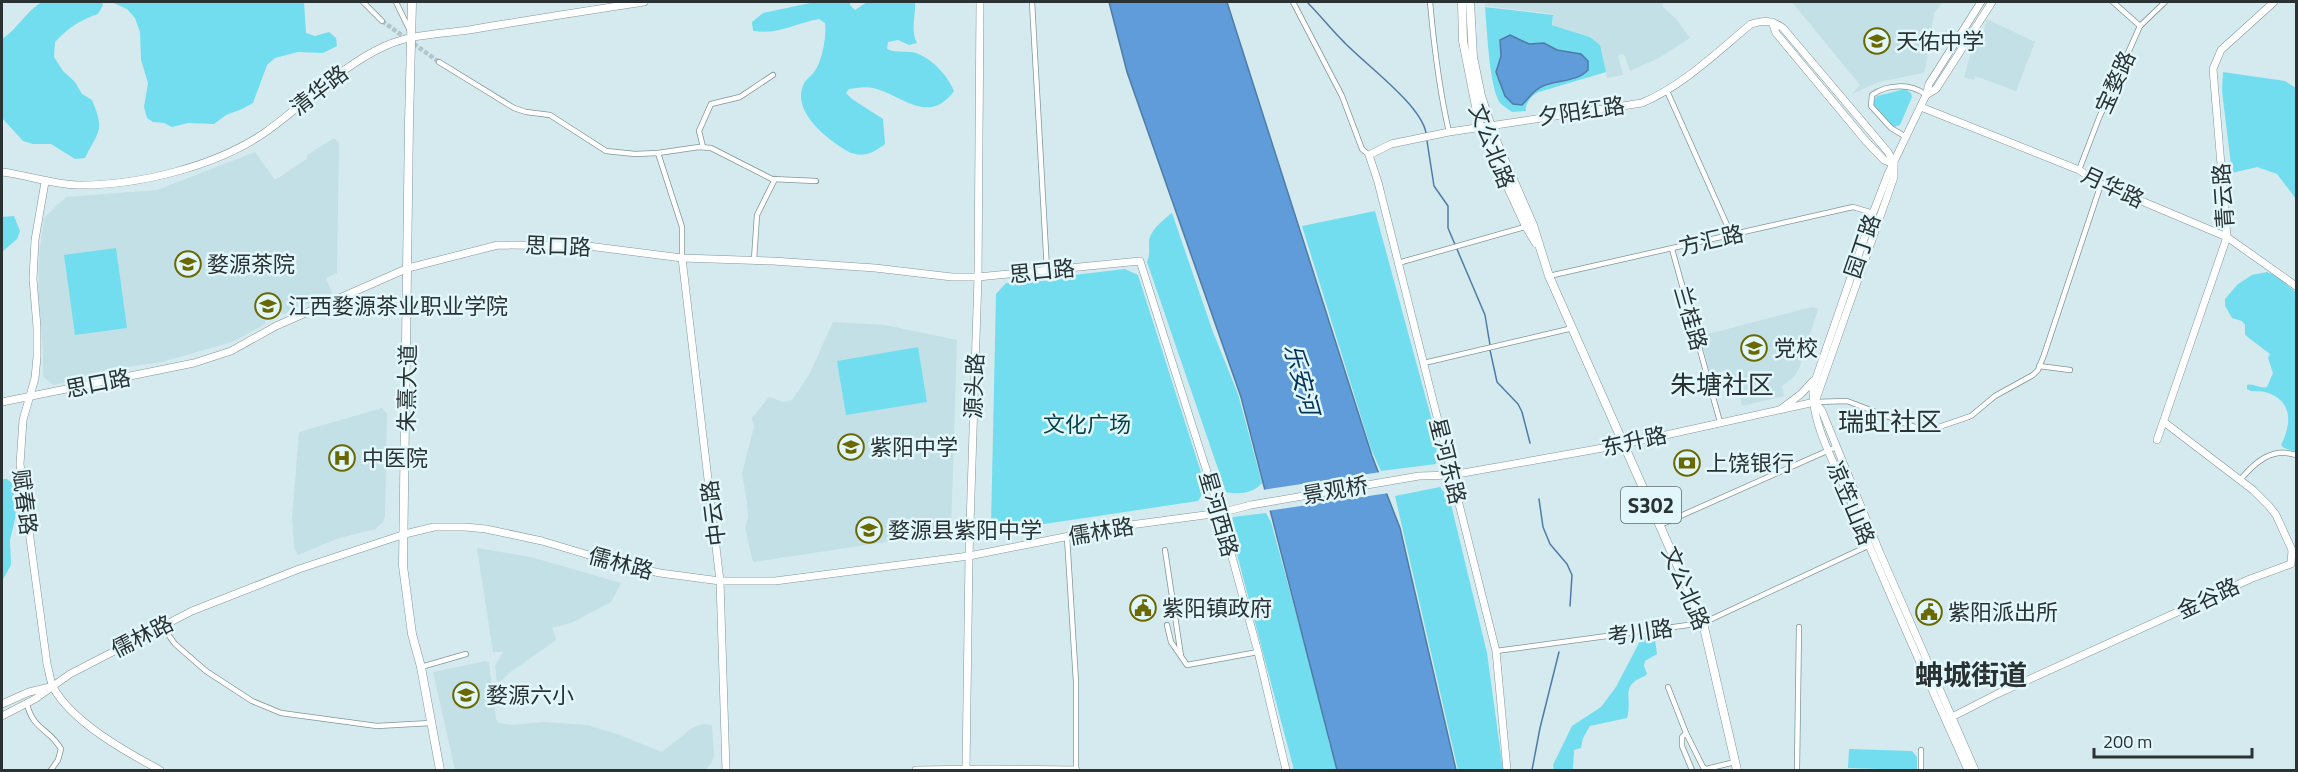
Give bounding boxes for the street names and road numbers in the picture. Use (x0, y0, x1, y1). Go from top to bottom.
street label: 宝婺路 (2086, 45, 2144, 119)
street label: 清华路 (283, 56, 355, 124)
street label: 夕阳红路 (1535, 88, 1627, 134)
street label: 文公北路 (1460, 99, 1524, 193)
street label: 月华路 (2076, 158, 2150, 216)
street label: 青云路 (2204, 162, 2242, 230)
street label: 园丁路 (1835, 209, 1889, 283)
street label: 方汇路 (1675, 216, 1747, 264)
street label: 思口路 (524, 228, 592, 264)
street label: 思口路 (1007, 251, 1077, 291)
street label: 兰桂路 (1666, 282, 1716, 354)
street label: 朱熹大道 (389, 344, 425, 432)
street label: 源头路 (956, 352, 992, 420)
street label: 思口路 (62, 360, 134, 406)
street label: 星河东路 (1421, 414, 1475, 508)
street label: 东升路 (1598, 418, 1670, 464)
street label: 凉笠山路 (1818, 456, 1884, 550)
street label: 赋春路 (4, 467, 46, 537)
street label: 星河西路 (1191, 467, 1247, 561)
street label: 景观桥 (1300, 468, 1370, 512)
street label: 中云路 (692, 478, 734, 548)
road number: S302 (1621, 487, 1681, 523)
street label: 儒林路 (1066, 509, 1136, 553)
street label: 儒林路 (585, 538, 657, 588)
street label: 文公北路 (1653, 541, 1719, 635)
street label: 金谷路 (2171, 569, 2245, 627)
street label: 儒林路 (105, 606, 179, 666)
street label: 考川路 (1605, 611, 1675, 653)

